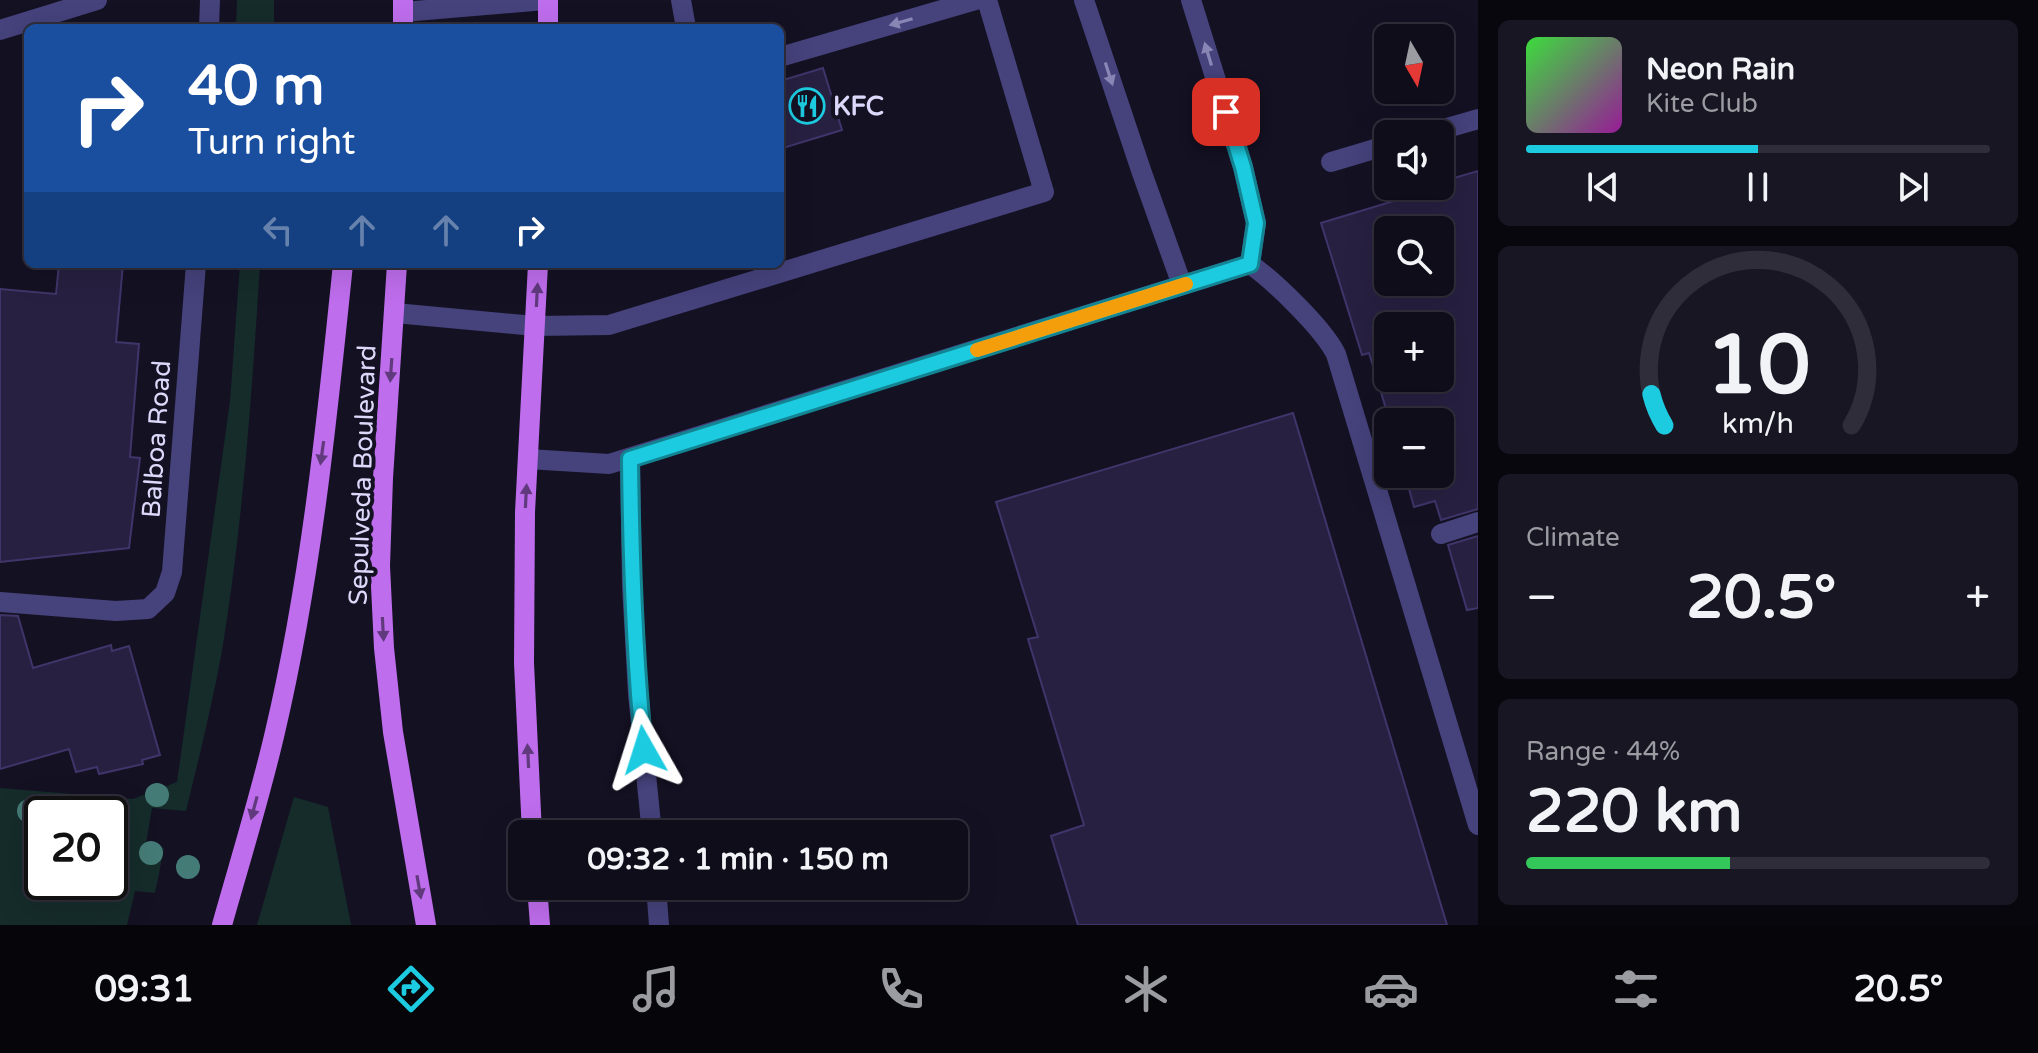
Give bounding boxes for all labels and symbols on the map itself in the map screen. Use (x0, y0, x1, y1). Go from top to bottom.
one-way arrow (889, 16, 913, 29)
north arrow (1374, 24, 1454, 104)
one-way arrow (1201, 41, 1214, 65)
one-way arrow (1103, 62, 1116, 86)
pin (1192, 78, 1260, 146)
restaurant icon: KFC (788, 87, 826, 125)
place label: KFC (833, 91, 884, 122)
one-way arrow (530, 282, 543, 307)
street label: Sepulveda Boulevard (342, 344, 383, 606)
one-way arrow (384, 358, 397, 383)
street label: Balboa Road (136, 359, 177, 519)
one-way arrow (315, 441, 328, 466)
one-way arrow (520, 483, 533, 508)
one-way arrow (377, 617, 390, 642)
position arrow (602, 708, 686, 792)
one-way arrow (522, 743, 535, 768)
one-way arrow (248, 795, 260, 820)
speed limit sign: 20 (24, 796, 128, 900)
one-way arrow (414, 875, 426, 900)

